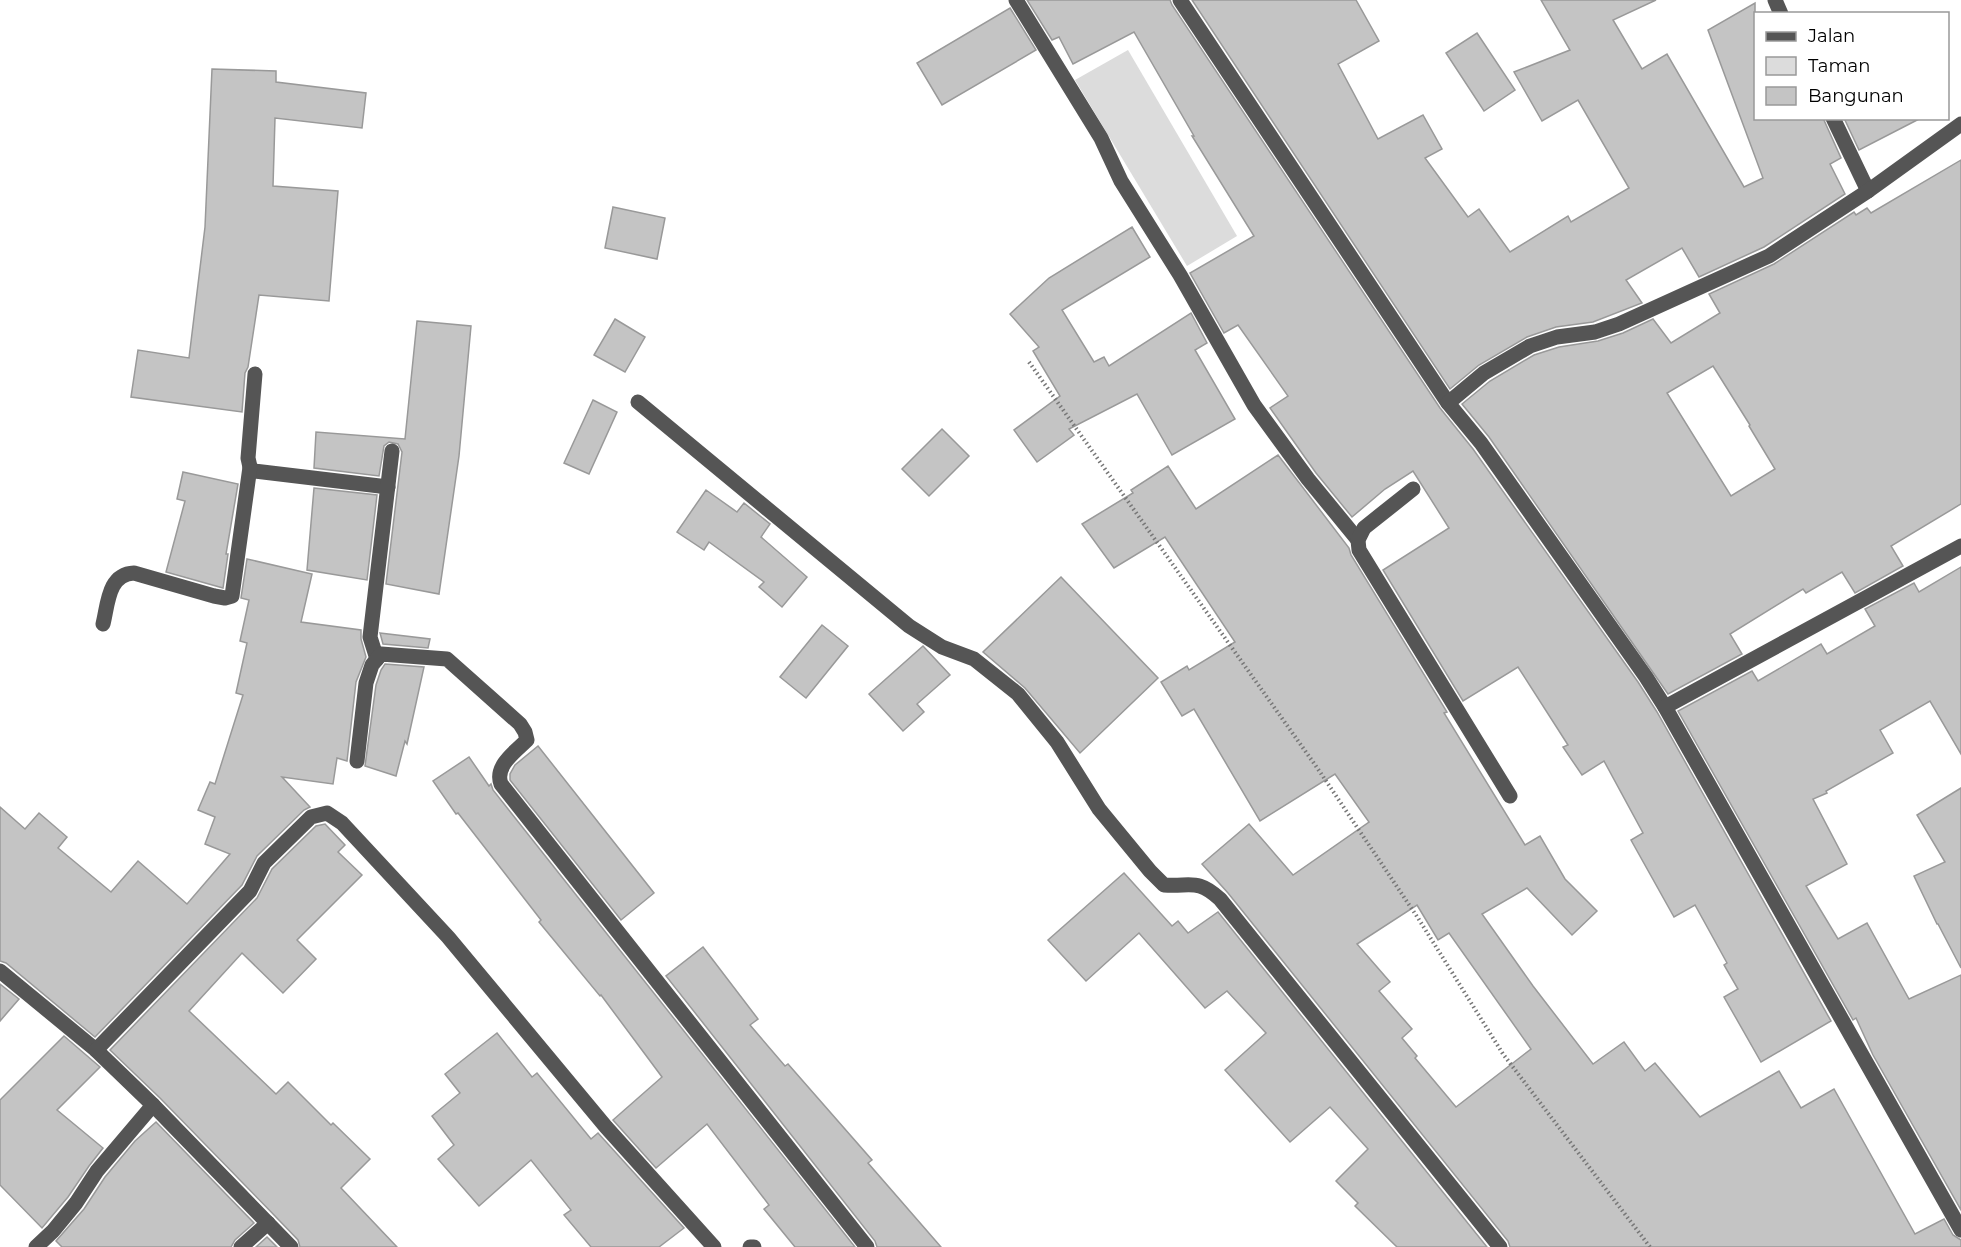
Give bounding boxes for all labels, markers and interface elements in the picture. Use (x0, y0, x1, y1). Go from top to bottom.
legend (1754, 12, 1949, 120)
text: Jalan (1807, 25, 1855, 47)
text: Taman (1808, 55, 1870, 77)
text: Bangunan (1808, 85, 1904, 107)

